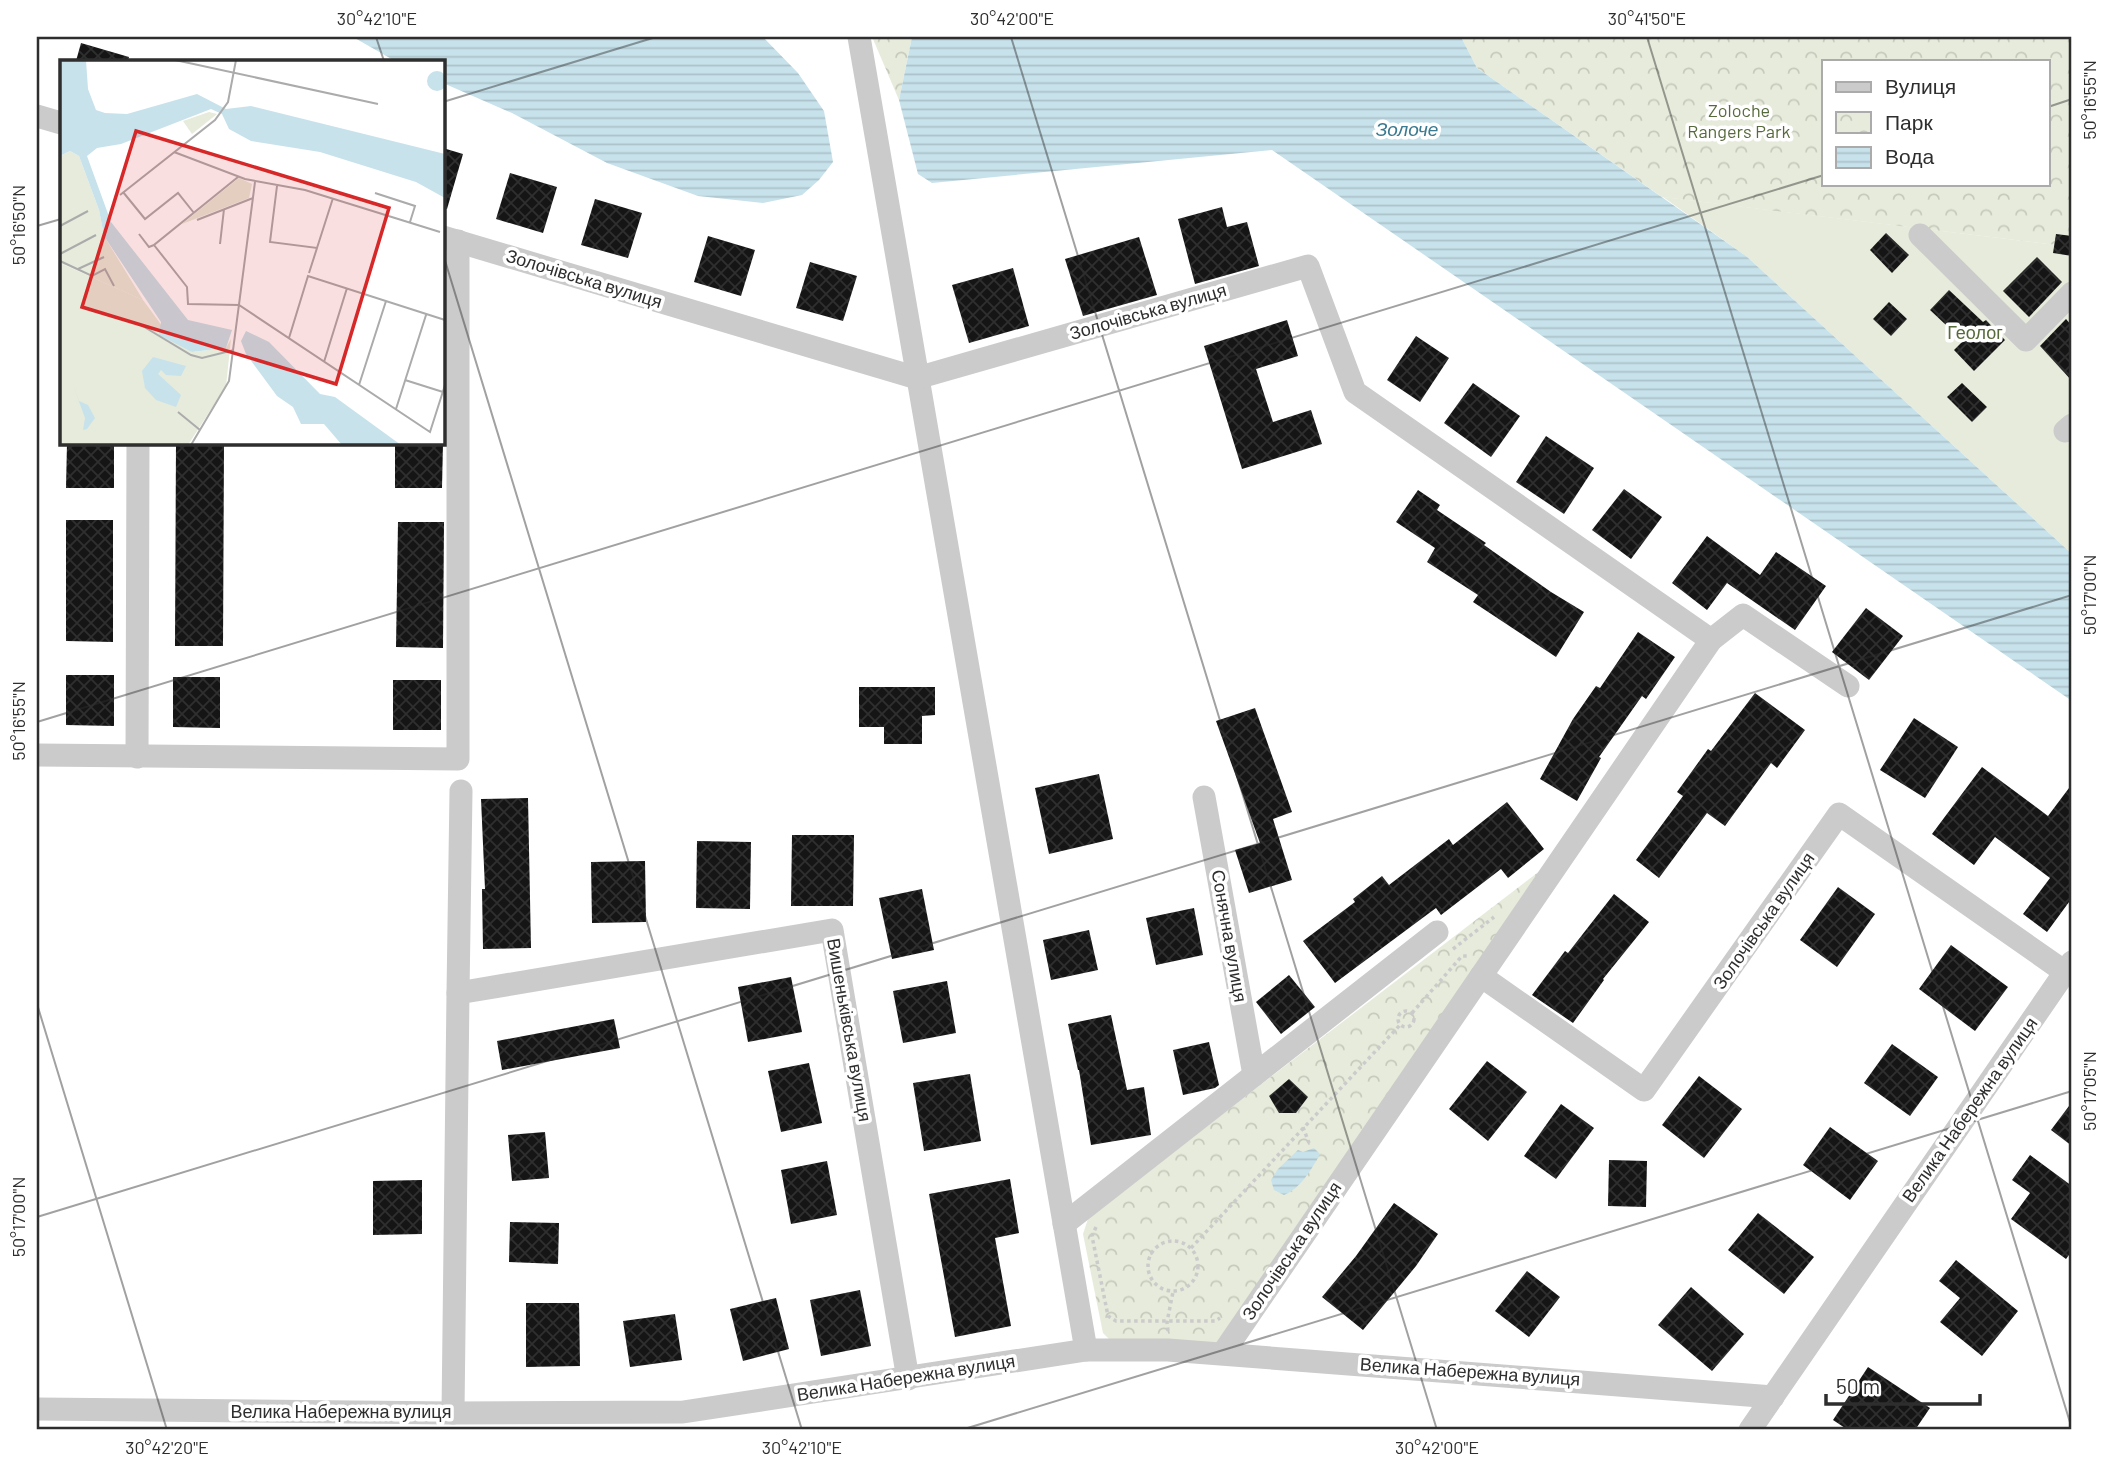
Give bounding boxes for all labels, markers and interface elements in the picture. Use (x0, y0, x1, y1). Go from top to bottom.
text: 30°42'10"E (337, 7, 417, 29)
text: 30°42'00"E (970, 7, 1054, 29)
text: 30°41'50"E (1608, 7, 1686, 29)
inset map (60, 60, 444, 444)
legend (1822, 60, 2050, 186)
text: 50°16'55"N (2078, 60, 2100, 140)
text: Вулиця (1885, 73, 1956, 98)
park label: Zoloche Rangers Park (1687, 99, 1791, 142)
text: Парк (1885, 109, 1933, 134)
water label: Золоче (1376, 117, 1438, 140)
text: Вода (1885, 143, 1934, 168)
text: 50°16'50"N (7, 185, 29, 265)
street label: Золочівська вулиця (504, 244, 665, 312)
street label: Золочівська вулиця (1067, 278, 1229, 344)
park label: Геолог (1947, 321, 2003, 343)
text: 50°17'00"N (2078, 555, 2100, 635)
text: 50°16'55"N (7, 681, 29, 761)
street label: Золочівська вулиця (1708, 848, 1819, 993)
street label: Сонячна вулиця (1208, 868, 1252, 1004)
street label: Вишеньківська вулиця (823, 936, 877, 1123)
street label: Велика Набережна вулиця (1897, 1013, 2042, 1206)
text: 50°17'05"N (2078, 1051, 2100, 1131)
text: 50°17'00"N (7, 1177, 29, 1257)
street label: Золочівська вулиця (1237, 1177, 1346, 1324)
street label: Велика Набережна вулиця (795, 1349, 1017, 1405)
street label: Велика Набережна вулиця (1359, 1352, 1581, 1390)
scale bar (1826, 1362, 1980, 1406)
text: 50 m (1836, 1373, 1880, 1398)
street label: Велика Набережна вулиця (231, 1400, 451, 1422)
text: 30°42'20"E (125, 1436, 209, 1458)
text: 30°42'10"E (762, 1436, 842, 1458)
text: 30°42'00"E (1395, 1436, 1479, 1458)

